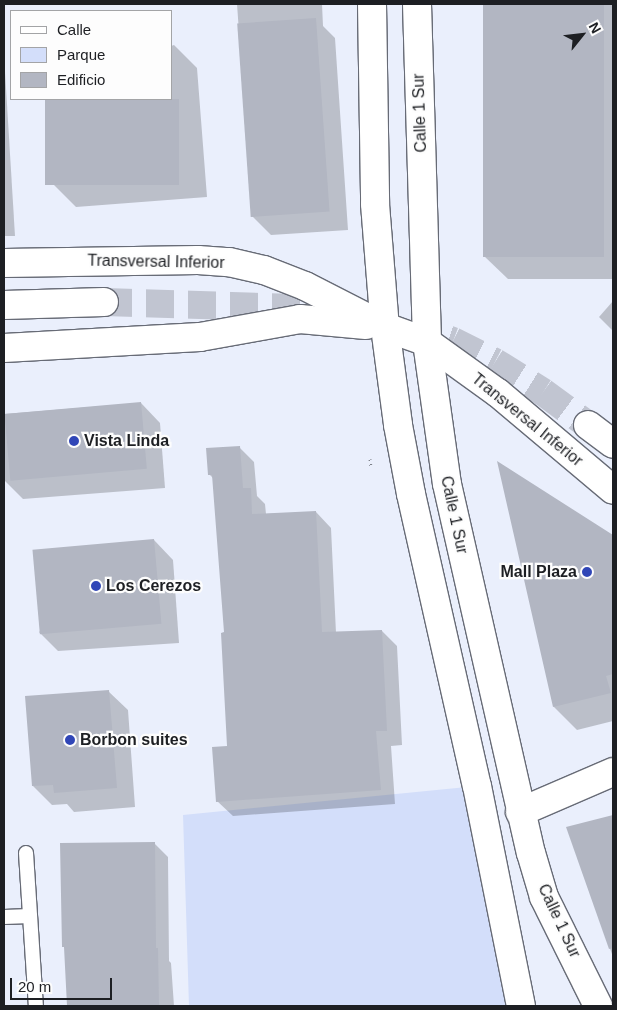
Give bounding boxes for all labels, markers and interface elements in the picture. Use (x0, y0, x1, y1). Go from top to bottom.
legend (10, 10, 172, 100)
north arrow (557, 10, 607, 60)
text: N (586, 19, 605, 36)
text: Calle (57, 21, 91, 38)
text: Parque (57, 46, 105, 63)
text: Edificio (57, 71, 105, 88)
street label: Calle 1 Sur (409, 73, 431, 153)
street label: Transversal Inferior (87, 251, 225, 273)
street label: Transversal Inferior (468, 369, 586, 471)
place label: Vista Linda (84, 431, 169, 451)
marker: Vista Linda (68, 435, 80, 447)
street label: Calle 1 Sur (436, 474, 472, 556)
place label: Mall Plaza (501, 562, 577, 582)
marker: Mall Plaza (581, 566, 593, 578)
place label: Los Cerezos (106, 576, 201, 596)
marker: Los Cerezos (90, 580, 102, 592)
place label: Borbon suites (80, 730, 188, 750)
marker: Borbon suites (64, 734, 76, 746)
street label: Calle 1 Sur (534, 881, 584, 961)
scale bar (12, 968, 115, 1000)
text: 20 m (18, 978, 51, 995)

